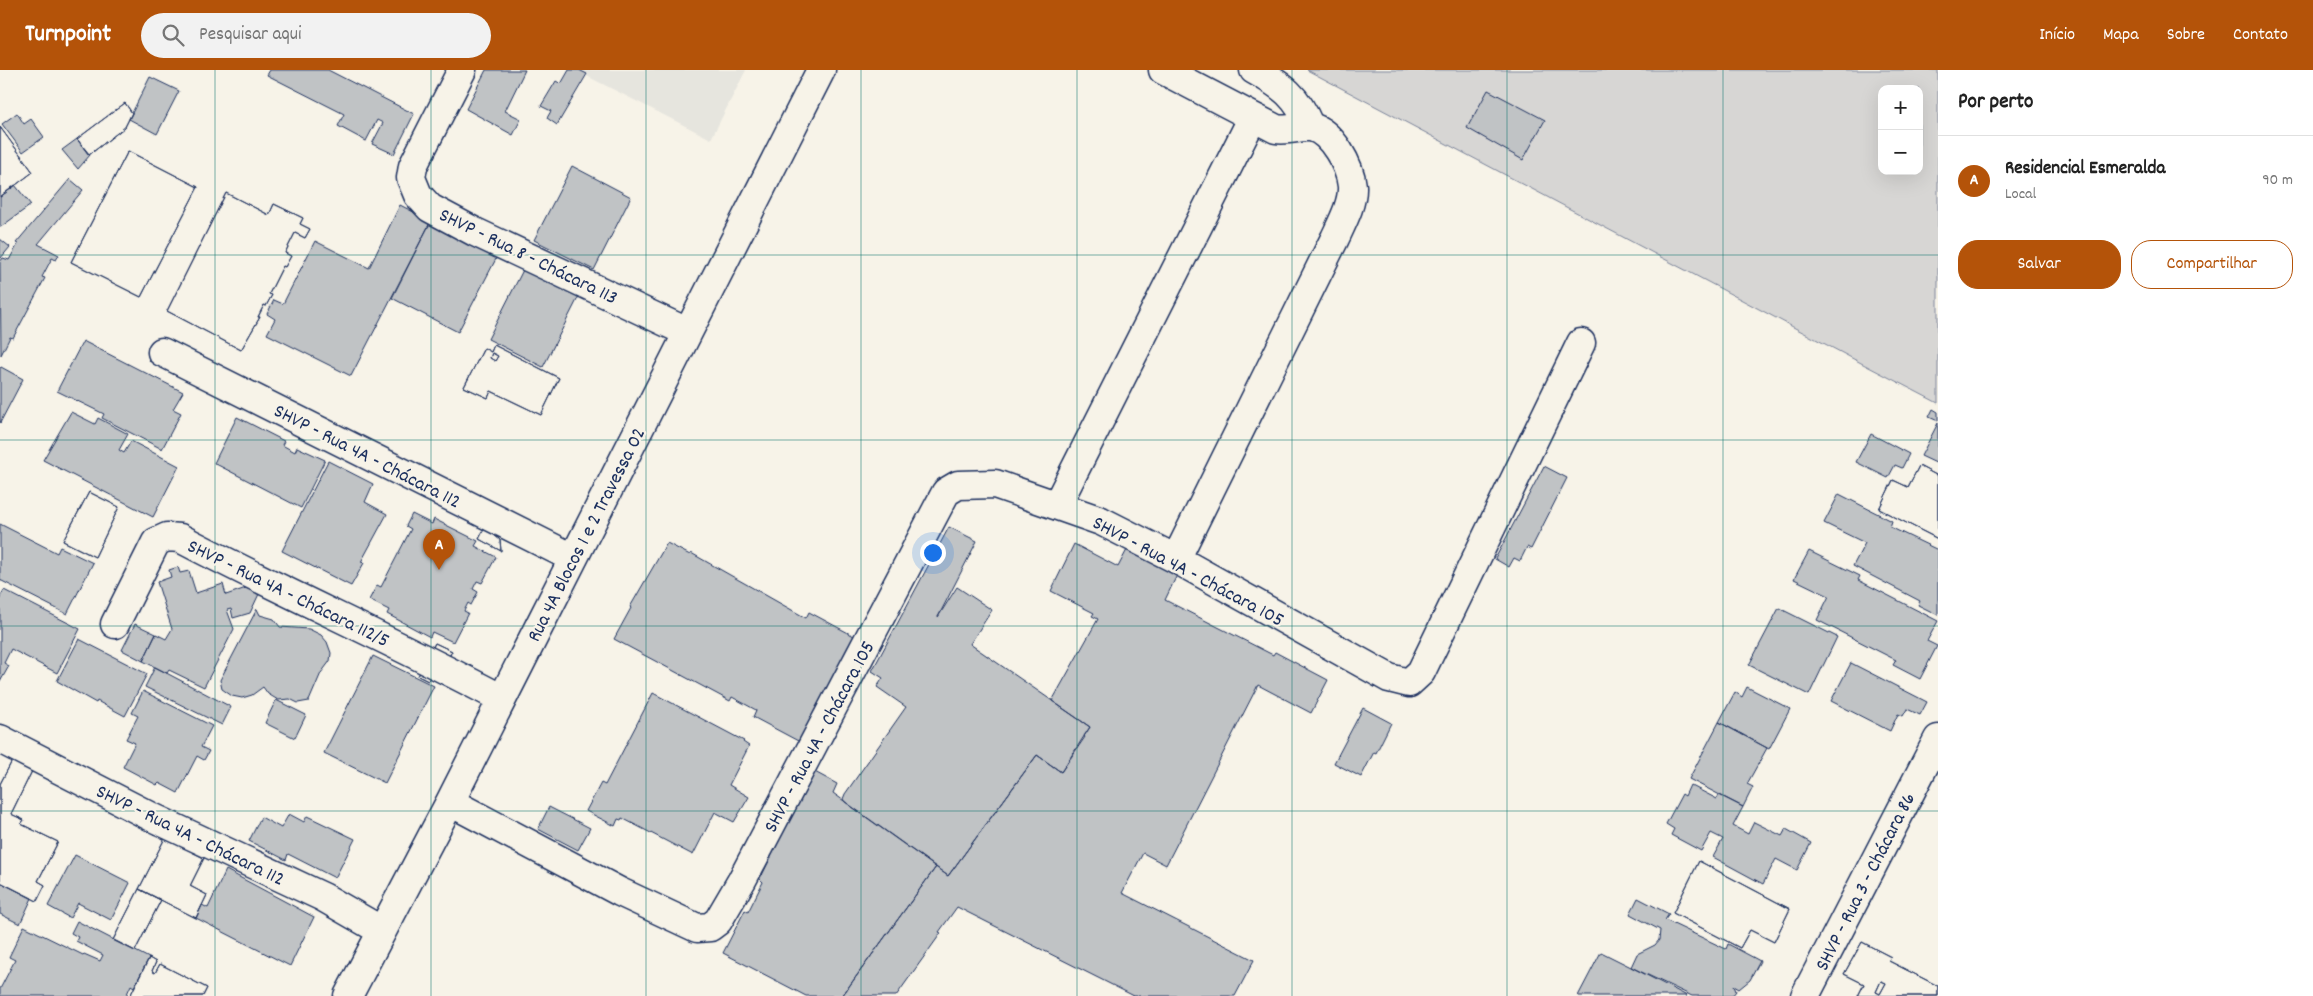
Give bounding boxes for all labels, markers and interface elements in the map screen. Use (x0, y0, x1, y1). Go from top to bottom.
search box (141, 13, 491, 58)
text: Turnpoint (25, 18, 111, 52)
icon: search (159, 21, 187, 49)
text: Pesquisar aqui (199, 22, 301, 49)
text: Início (2039, 23, 2075, 48)
text: Mapa (2103, 23, 2139, 48)
text: Sobre (2167, 23, 2205, 48)
text: Contato (2233, 23, 2288, 48)
map controls (1878, 85, 1923, 175)
button: + (1878, 85, 1923, 130)
text: Por perto (1958, 88, 2033, 118)
button: − (1878, 130, 1923, 175)
text: Residencial Esmeralda (2005, 156, 2165, 183)
text: A (1970, 169, 1978, 192)
text: 90 m (2262, 169, 2293, 192)
text: Local (2005, 183, 2036, 206)
street label: SHVP - Rua 8 - Chácara 113 (434, 202, 622, 313)
button: Salvar (1958, 240, 2121, 289)
button: Compartilhar (2131, 240, 2293, 289)
street label: SHVP - Rua 4A - Chácara 112 (268, 398, 465, 517)
street label: Rua 4A Blocos 1 e 2 Travessa 02 (521, 423, 654, 647)
street label: SHVP - Rua 4A - Chácara 105 (1087, 510, 1288, 635)
pin: A (423, 529, 455, 570)
street label: SHVP - Rua 4A - Chácara 112/5 (182, 534, 393, 656)
your location (920, 540, 946, 566)
street label: SHVP - Rua 4A - Chácara 105 (758, 637, 883, 838)
street label: SHVP - Rua 4A - Chácara 112 (91, 779, 289, 895)
street label: SHVP - Rua 3 - Chácara 86 (1810, 788, 1924, 976)

